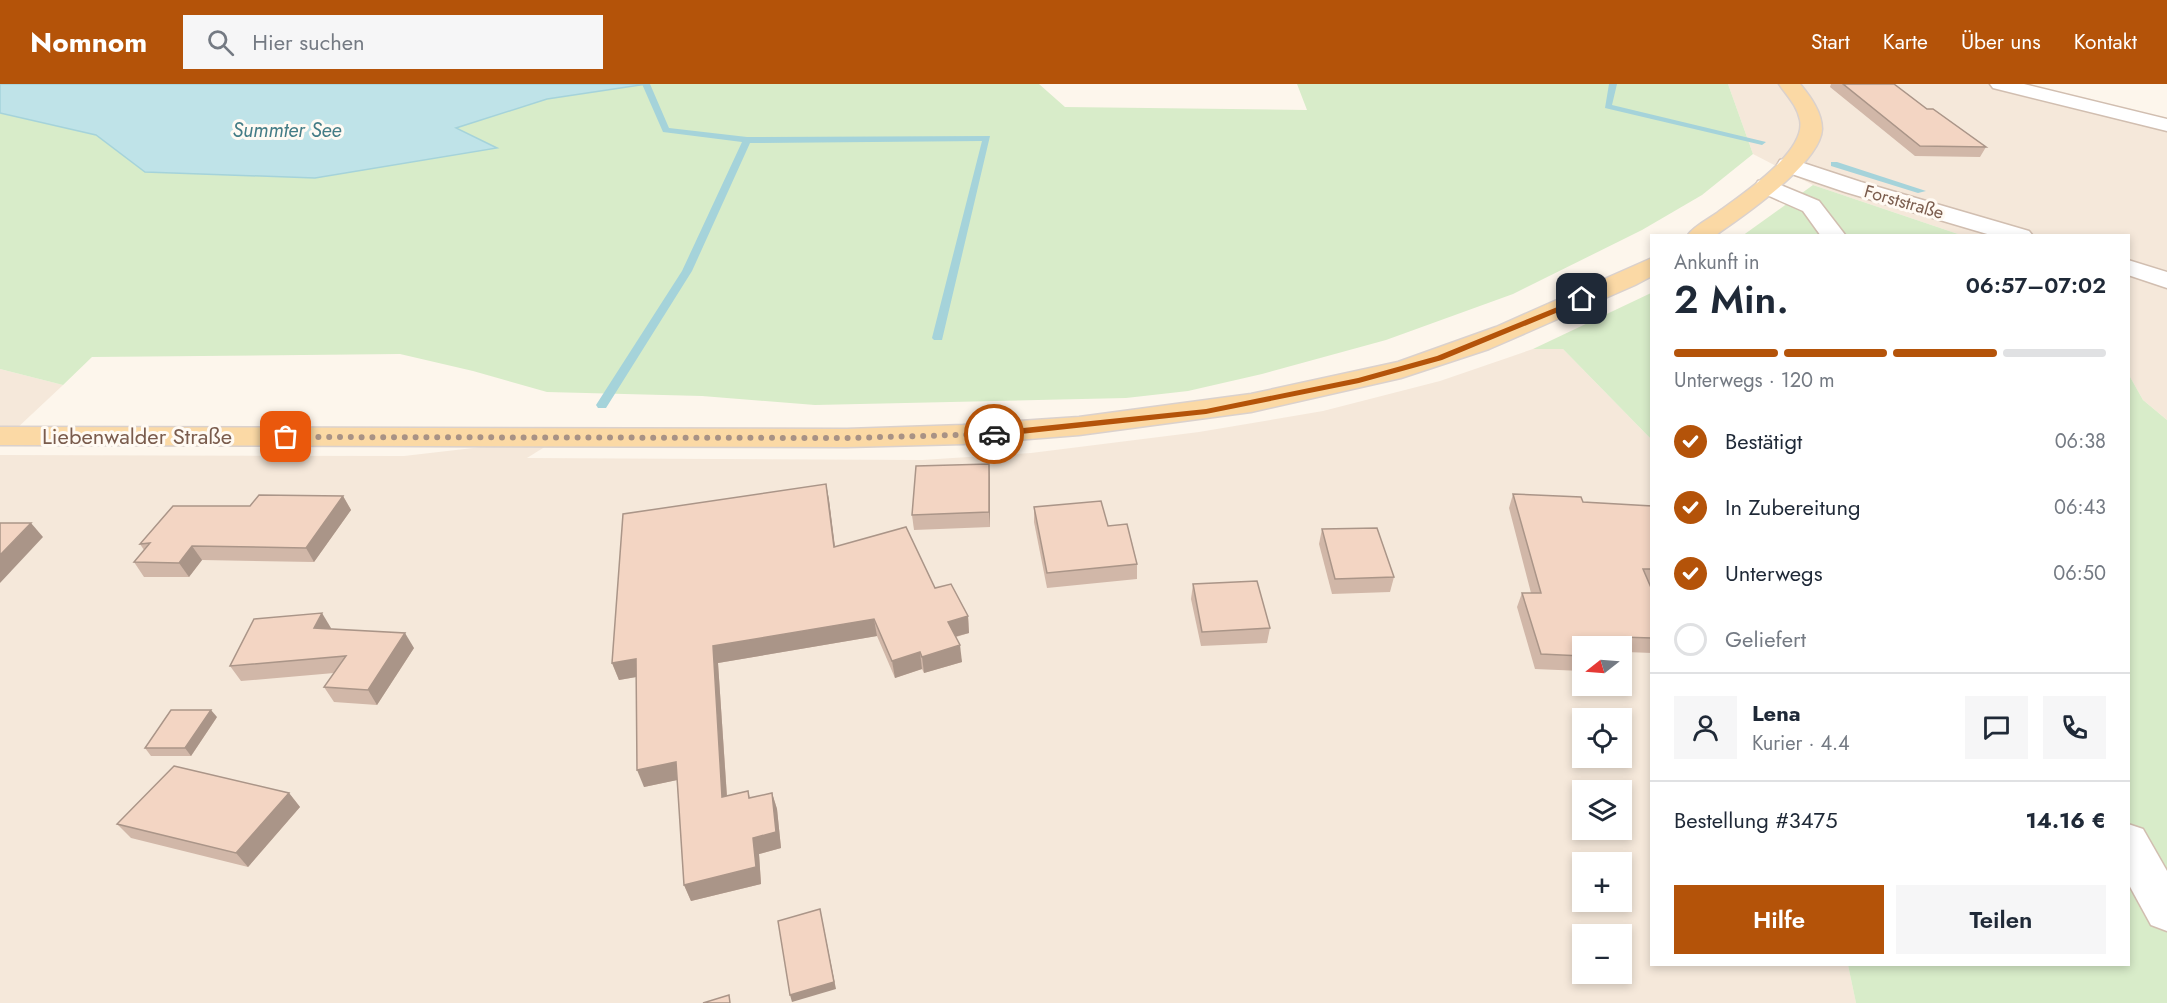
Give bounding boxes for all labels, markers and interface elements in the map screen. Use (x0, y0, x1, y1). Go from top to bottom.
search box (183, 15, 603, 69)
text: Nomnom (30, 22, 147, 63)
icon: search (204, 26, 237, 59)
text: Hier suchen (252, 26, 365, 58)
text: Start (1811, 27, 1850, 57)
text: Karte (1883, 27, 1928, 57)
text: Über uns (1961, 27, 2041, 57)
text: Kontakt (2074, 27, 2137, 57)
water label: Summter See (232, 116, 342, 145)
street label: Forststraße (1861, 178, 1947, 226)
text: Ankunft in (1674, 248, 1760, 277)
text: 06:57–07:02 (1966, 269, 2106, 301)
text: 2 Min. (1674, 271, 1789, 328)
pin (1556, 273, 1607, 324)
icon: home (1565, 282, 1598, 315)
text: Unterwegs · 120 m (1674, 366, 1835, 395)
courier (964, 404, 1024, 464)
pin (260, 411, 311, 462)
icon: car (978, 418, 1011, 451)
street label: Liebenwalder Straße (42, 420, 232, 452)
icon: bag (269, 420, 302, 453)
icon: check (1674, 425, 1707, 458)
text: Bestätigt (1725, 425, 1802, 457)
text: 06:38 (2055, 427, 2106, 456)
icon: check (1674, 491, 1707, 524)
text: In Zubereitung (1725, 491, 1860, 523)
text: 06:43 (2054, 493, 2106, 522)
icon: check (1674, 557, 1707, 590)
text: Unterwegs (1725, 557, 1823, 589)
text: 06:50 (2053, 559, 2106, 588)
text: Geliefert (1725, 623, 1806, 655)
north arrow (1572, 636, 1632, 696)
map controls (1572, 636, 1632, 984)
button: person (1674, 696, 1737, 759)
button: chat (1965, 696, 2028, 759)
button: phone (2043, 696, 2106, 759)
text: Lena (1752, 697, 1801, 729)
button: locate (1572, 708, 1632, 768)
text: Kurier · 4.4 (1752, 729, 1850, 758)
button: layers (1572, 780, 1632, 840)
text: Bestellung #3475 (1674, 804, 1838, 836)
text: 14.16 € (2025, 804, 2106, 836)
button: + (1572, 852, 1632, 912)
button: Hilfe (1674, 885, 1884, 954)
button: Teilen (1896, 885, 2106, 954)
button: − (1572, 924, 1632, 984)

